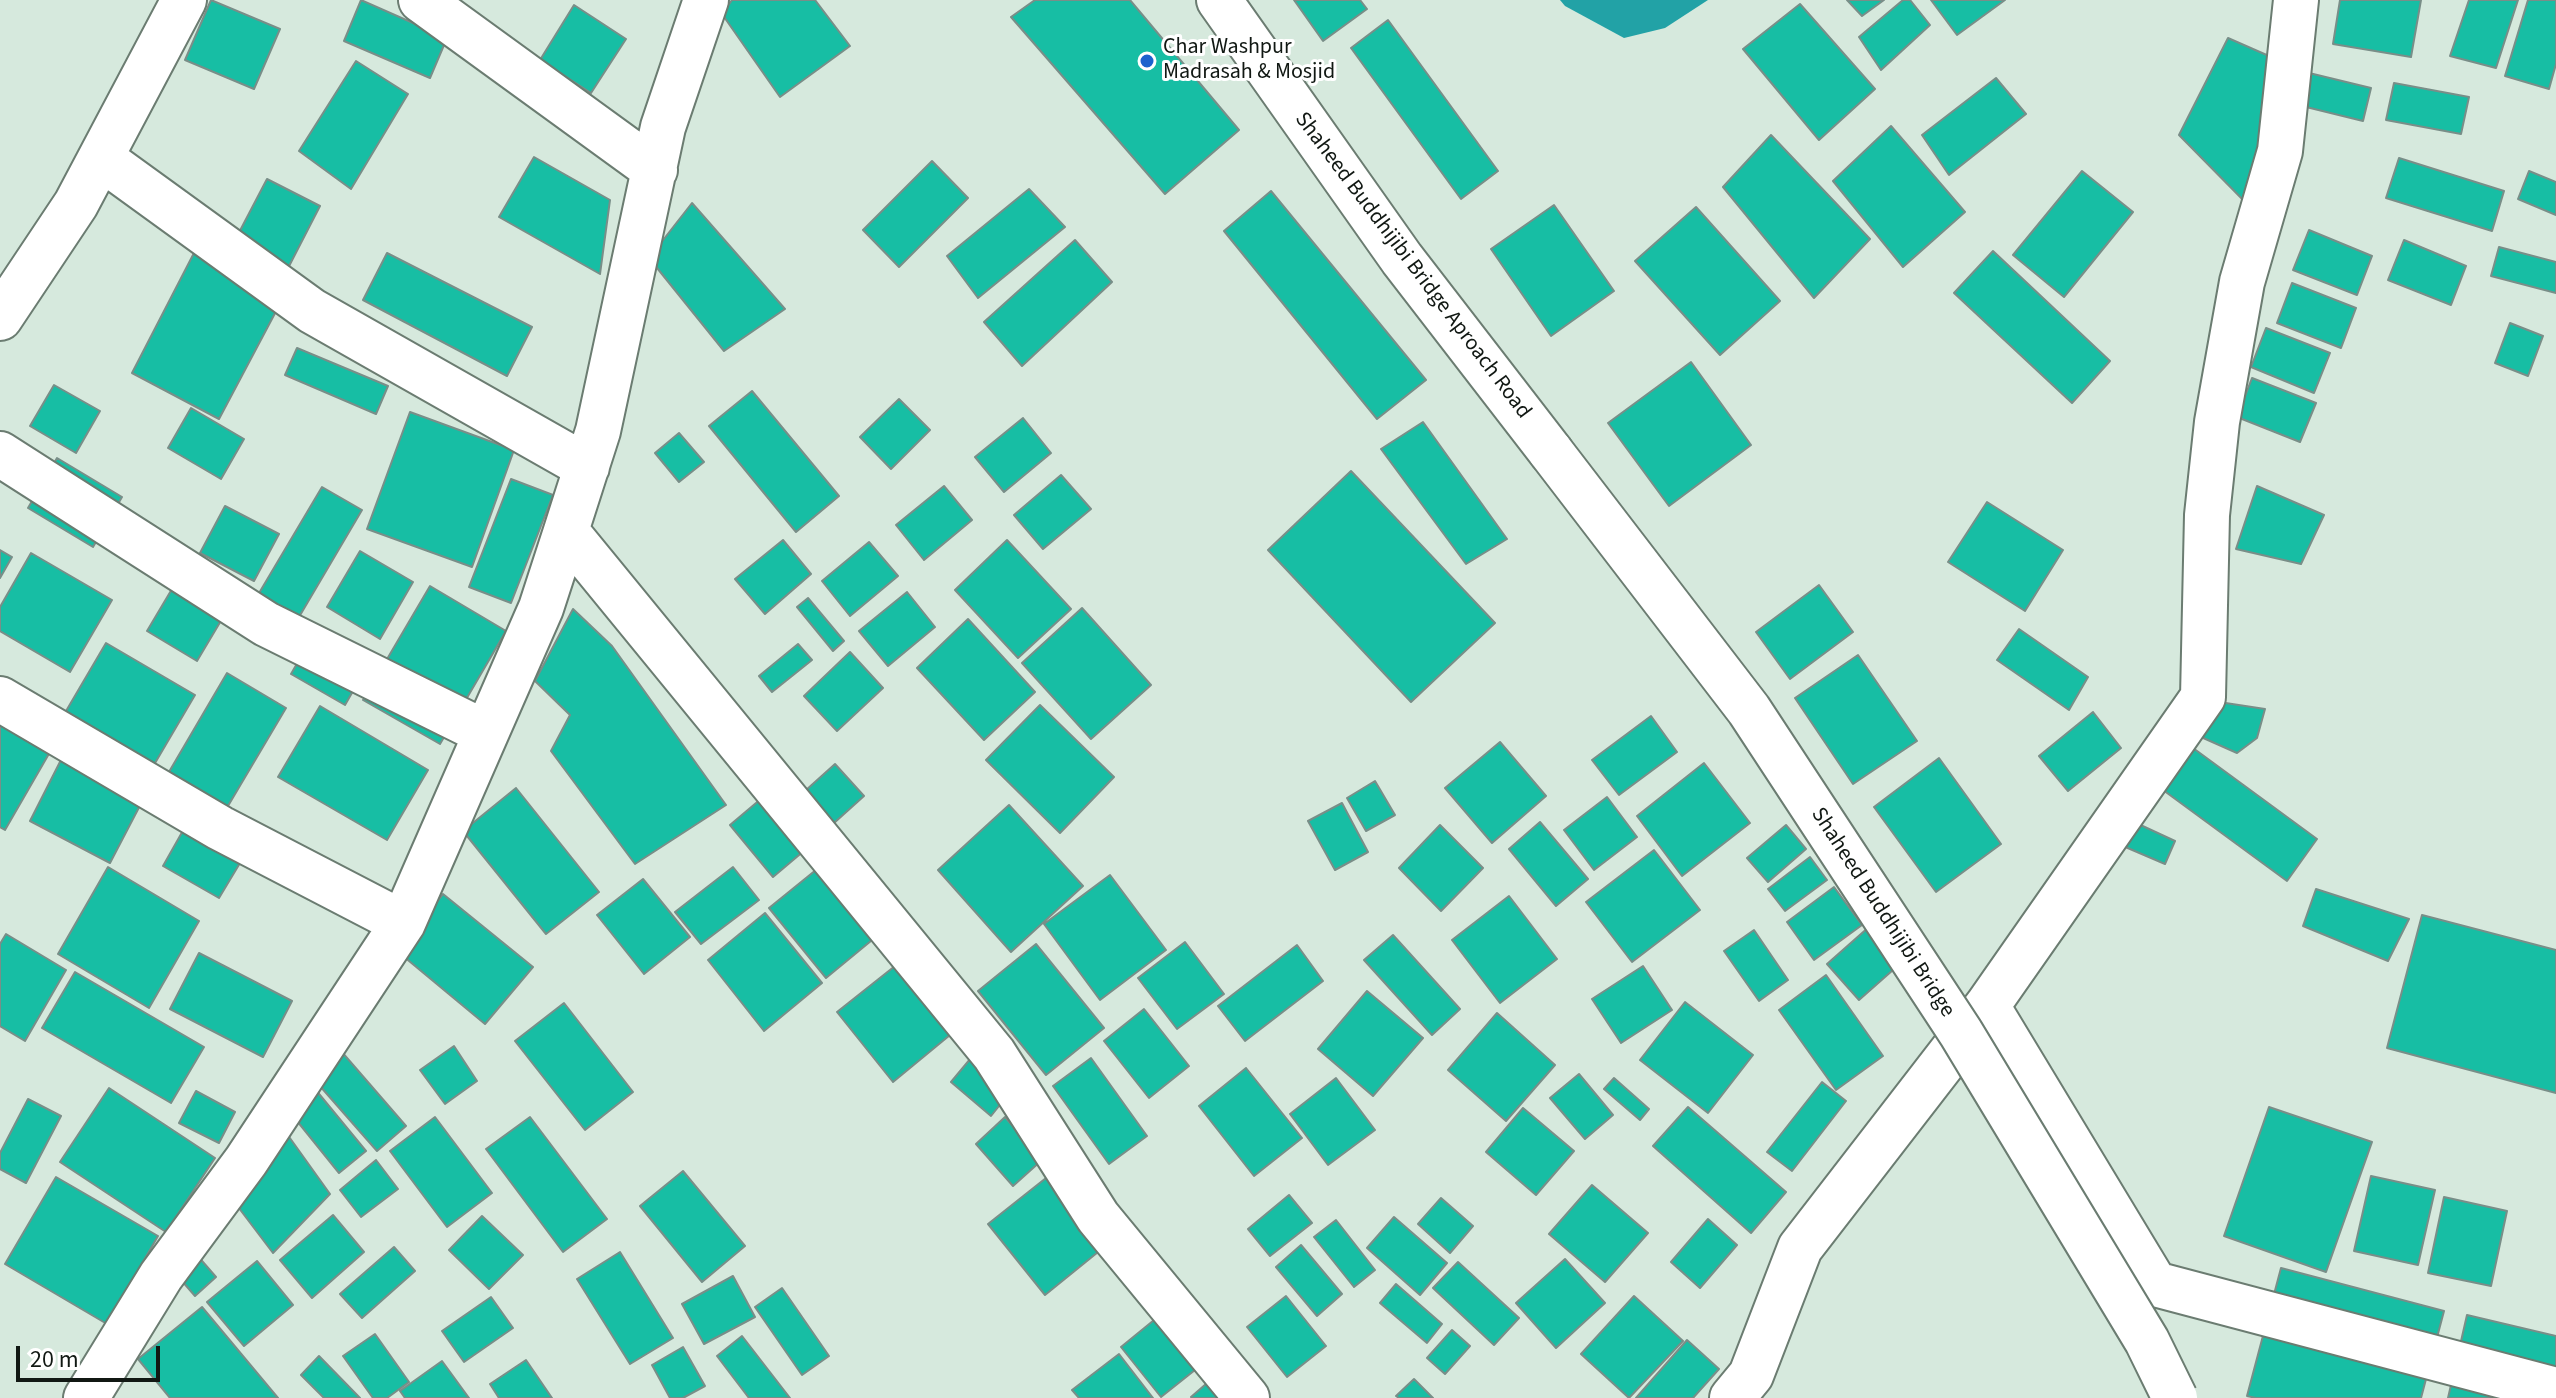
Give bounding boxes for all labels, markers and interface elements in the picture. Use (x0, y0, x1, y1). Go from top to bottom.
place label: Char Washpur Madrasah & Mosjid (1163, 35, 1335, 86)
marker: Char Washpur Madrasah & Mosjid (1138, 52, 1156, 70)
street label: Shaheed Buddhijibi Bridge Aproach Road (1288, 108, 1536, 424)
street label: Shaheed Buddhijibi Bridge (1804, 803, 1960, 1023)
scale bar (20, 1330, 164, 1380)
text: 20 m (30, 1342, 79, 1377)

